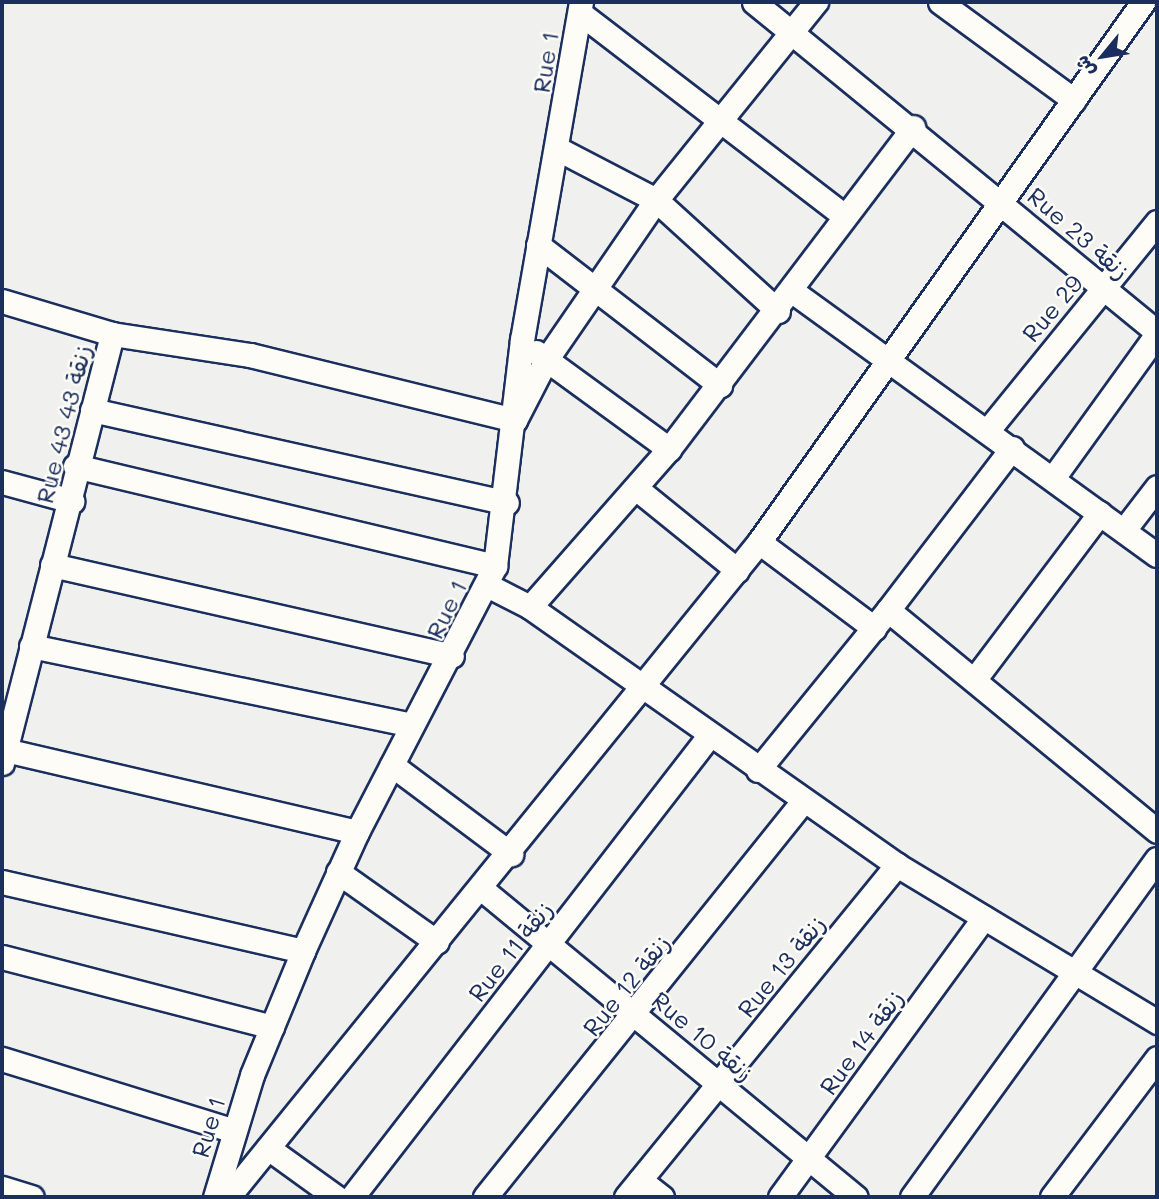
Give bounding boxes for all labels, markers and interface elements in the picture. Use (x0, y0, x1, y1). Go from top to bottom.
north arrow (1068, 21, 1138, 91)
street label: Rue 1 (526, 29, 564, 95)
text: ش (1068, 51, 1100, 82)
street label: Rue 23 زنقة (1022, 181, 1136, 285)
street label: Rue 29 (1016, 269, 1088, 347)
street label: Rue 43 زنقة 43 (29, 342, 97, 506)
street label: Rue 1 (420, 575, 472, 643)
street label: Rue 11 زنقة (462, 895, 558, 1007)
street label: Rue 13 زنقة (731, 909, 831, 1023)
street label: Rue 12 زنقة (576, 928, 676, 1042)
street label: Rue 14 زنقة (813, 984, 909, 1100)
street label: Rue 10 زنقة (646, 985, 760, 1087)
street label: Rue 1 (185, 1093, 231, 1161)

